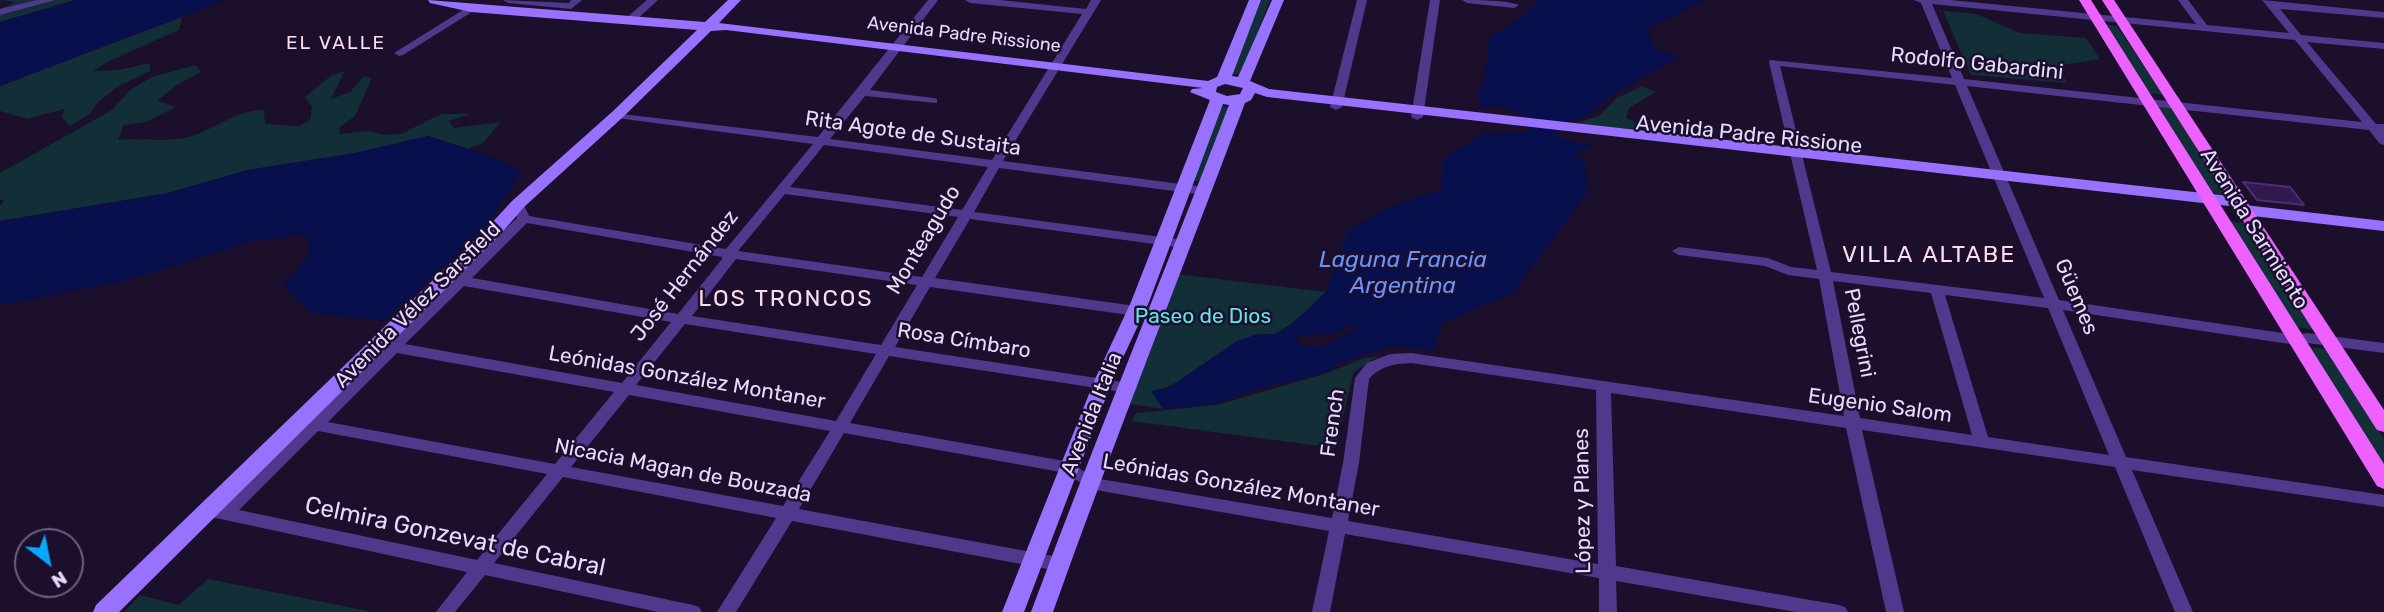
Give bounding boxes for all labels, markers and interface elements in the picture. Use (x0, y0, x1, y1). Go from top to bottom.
street label: Avenida Padre Rissione (866, 12, 1062, 58)
district label: EL VALLE (287, 33, 385, 55)
street label: Rodolfo Gabardini (1889, 42, 2065, 86)
street label: Rita Agote de Sustaita (803, 106, 1023, 162)
street label: Avenida Padre Rissione (1635, 111, 1863, 159)
street label: Avenida Sarmiento (2194, 144, 2314, 314)
street label: Monteagudo (882, 181, 966, 299)
street label: José Hernández (626, 205, 744, 347)
street label: Avenida Vélez Sarsfield (330, 217, 506, 393)
district label: VILLA ALTABE (1843, 241, 2015, 269)
water label: Laguna Francia Argentina (1319, 246, 1487, 300)
street label: Güemes (2049, 255, 2103, 339)
district label: LOS TRONCOS (700, 285, 872, 313)
street label: Pellegrini (1838, 286, 1880, 380)
park label: Paseo de Dios (1135, 304, 1271, 330)
street label: Rosa Címbaro (895, 318, 1033, 364)
street label: Leónidas González Montaner (547, 341, 827, 415)
street label: Avenida Italia (1056, 349, 1128, 479)
street label: Eugenio Salom (1806, 383, 1954, 429)
street label: French (1316, 387, 1350, 459)
street label: López y Planes (1569, 428, 1597, 574)
street label: Nicacia Magan de Bouzada (552, 434, 814, 508)
street label: Leónidas González Montaner (1101, 449, 1381, 523)
street label: Celmira Gonzevat de Cabral (302, 491, 608, 583)
north arrow (14, 528, 84, 598)
text: N (47, 566, 71, 593)

